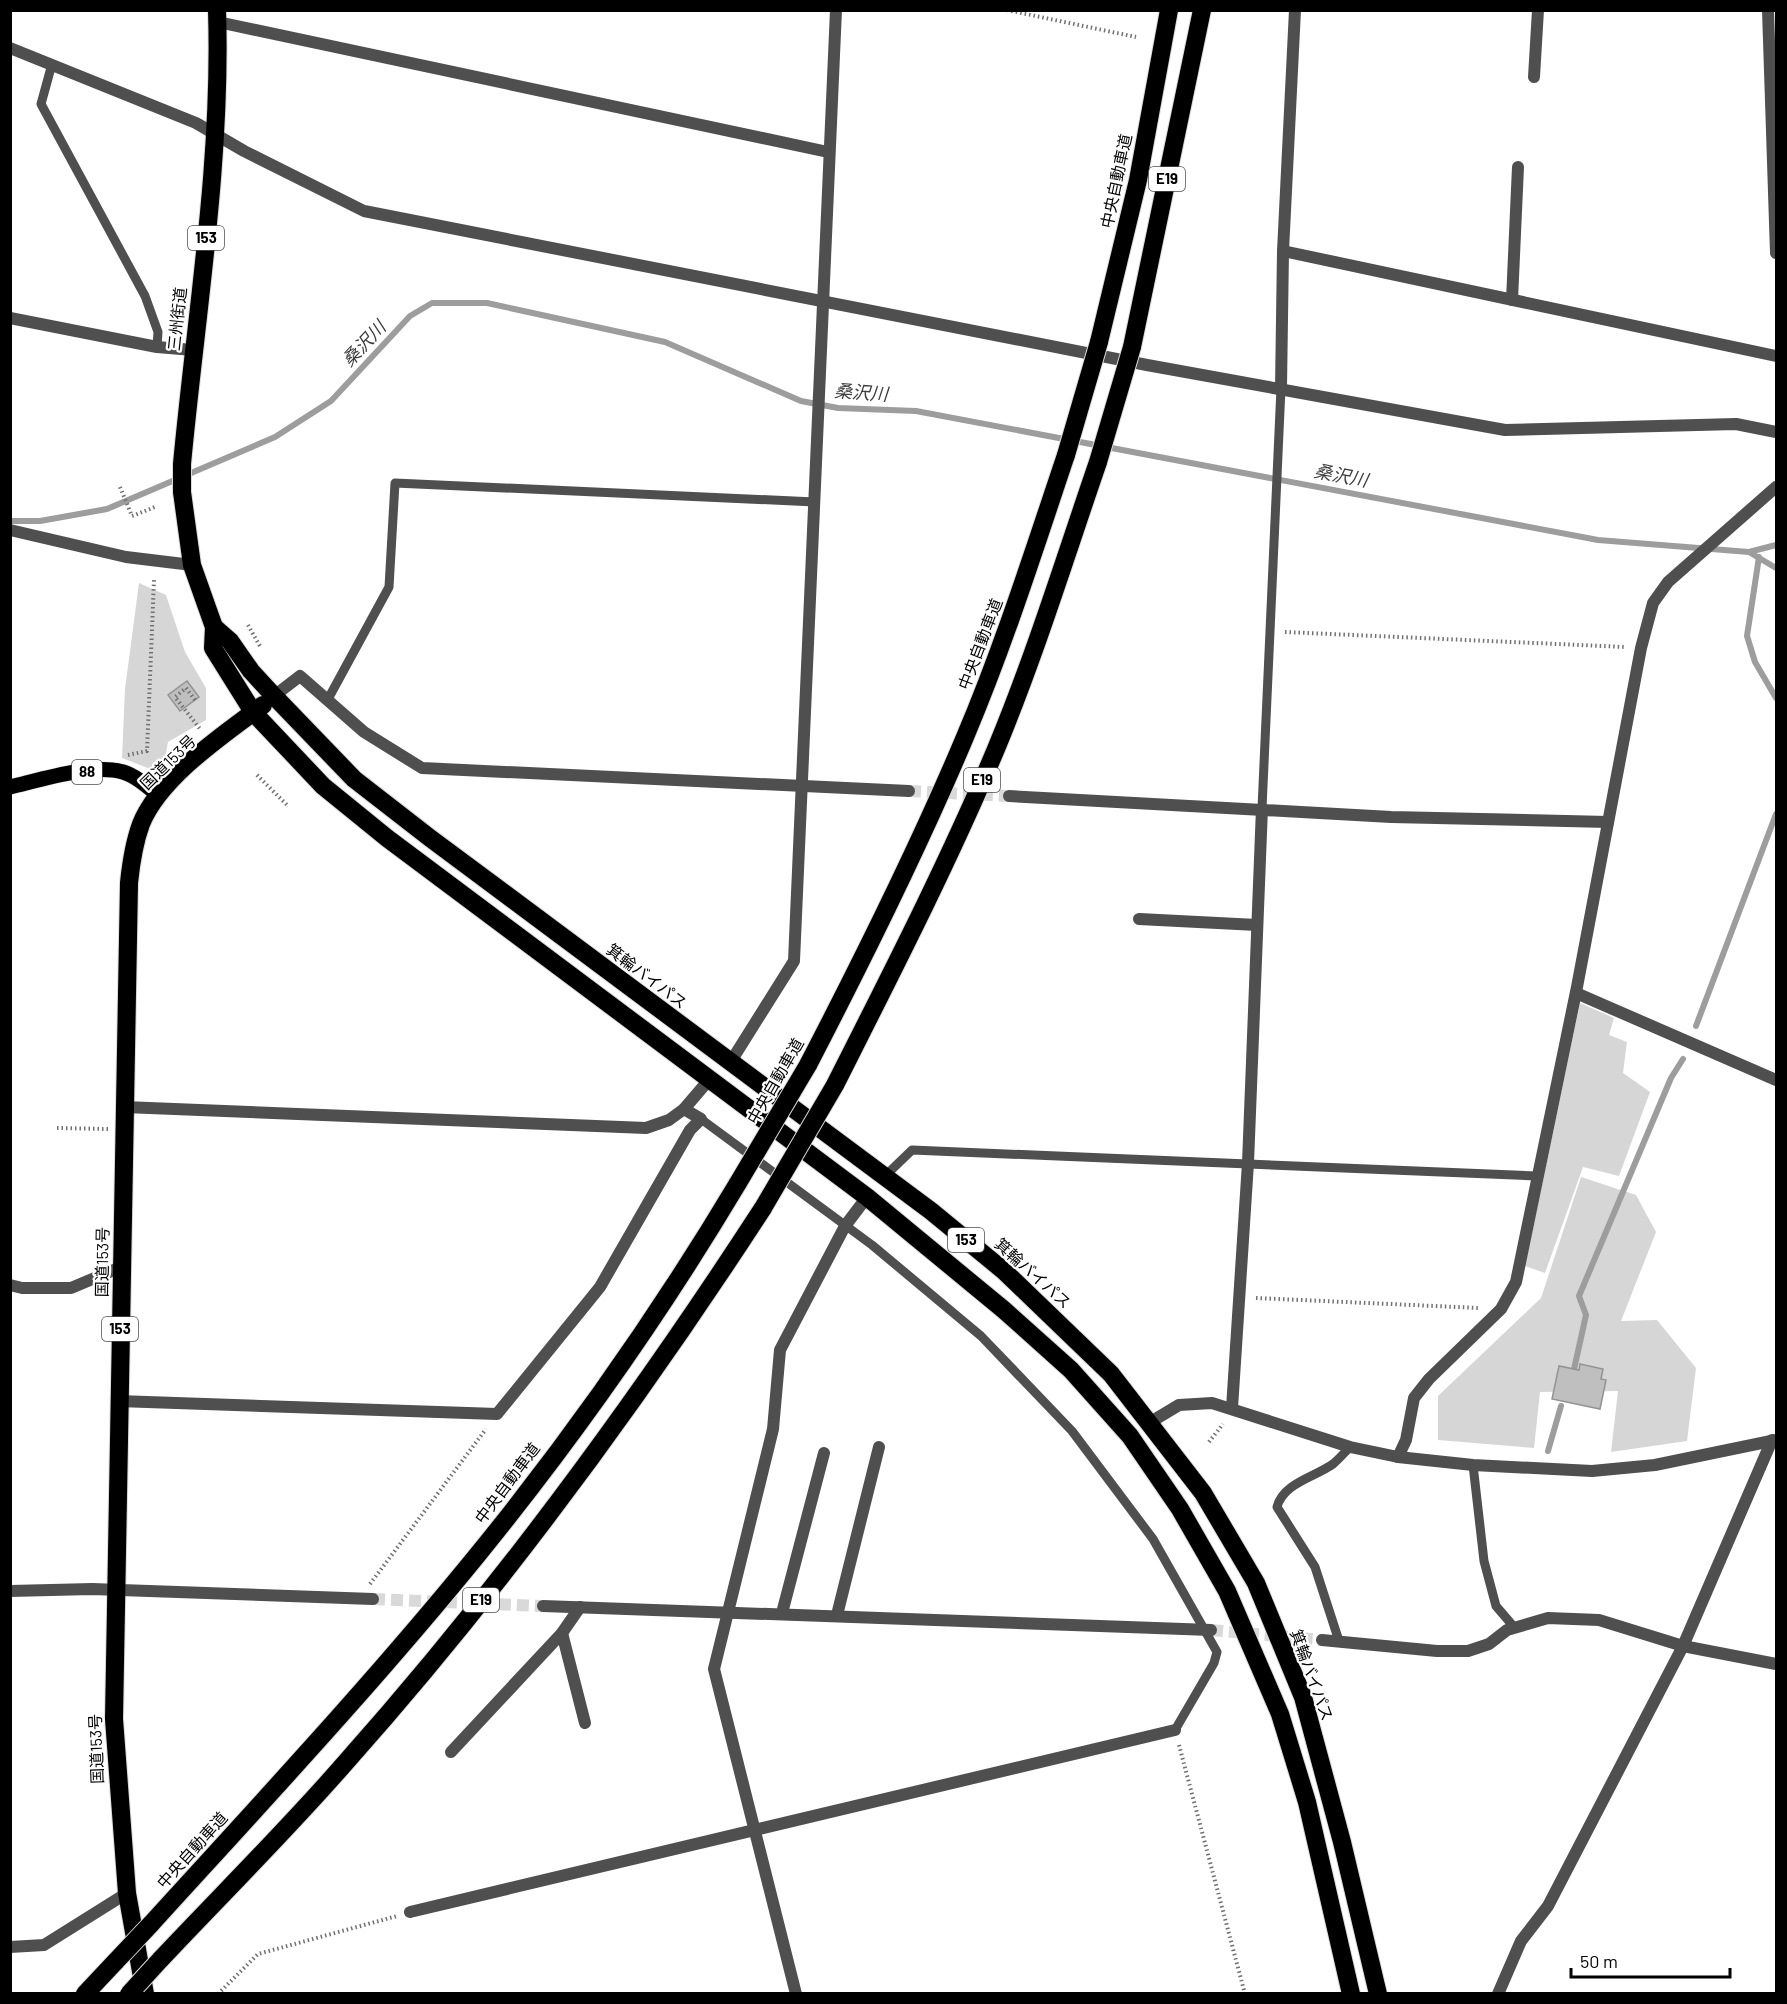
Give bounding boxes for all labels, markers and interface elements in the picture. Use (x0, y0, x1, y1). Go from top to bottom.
street label: 中央自動車道 (1096, 132, 1135, 230)
road number: E19 (1149, 167, 1185, 191)
road number: 153 (188, 226, 224, 250)
street label: 三州街道 (164, 286, 189, 352)
water label: 桑沢川 (337, 315, 391, 371)
water label: 桑沢川 (833, 379, 891, 405)
water label: 桑沢川 (1313, 459, 1372, 491)
street label: 中央自動車道 (953, 596, 1006, 692)
street label: 国道153号 (136, 730, 199, 793)
road number: 88 (72, 760, 102, 784)
road number: E19 (964, 768, 1000, 792)
street label: 箕輪バイパス (603, 939, 691, 1012)
street label: 中央自動車道 (742, 1034, 807, 1127)
street label: 国道153号 (91, 1227, 112, 1297)
road number: 153 (948, 1228, 984, 1252)
street label: 箕輪バイパス (991, 1234, 1075, 1312)
road number: 153 (102, 1317, 138, 1341)
street label: 中央自動車道 (470, 1439, 543, 1527)
road number: E19 (463, 1588, 499, 1612)
street label: 箕輪バイパス (1287, 1627, 1338, 1723)
street label: 国道153号 (85, 1714, 106, 1784)
street label: 中央自動車道 (152, 1808, 231, 1892)
scale bar (1571, 1941, 1730, 1979)
text: 50 m (1580, 1950, 1618, 1972)

